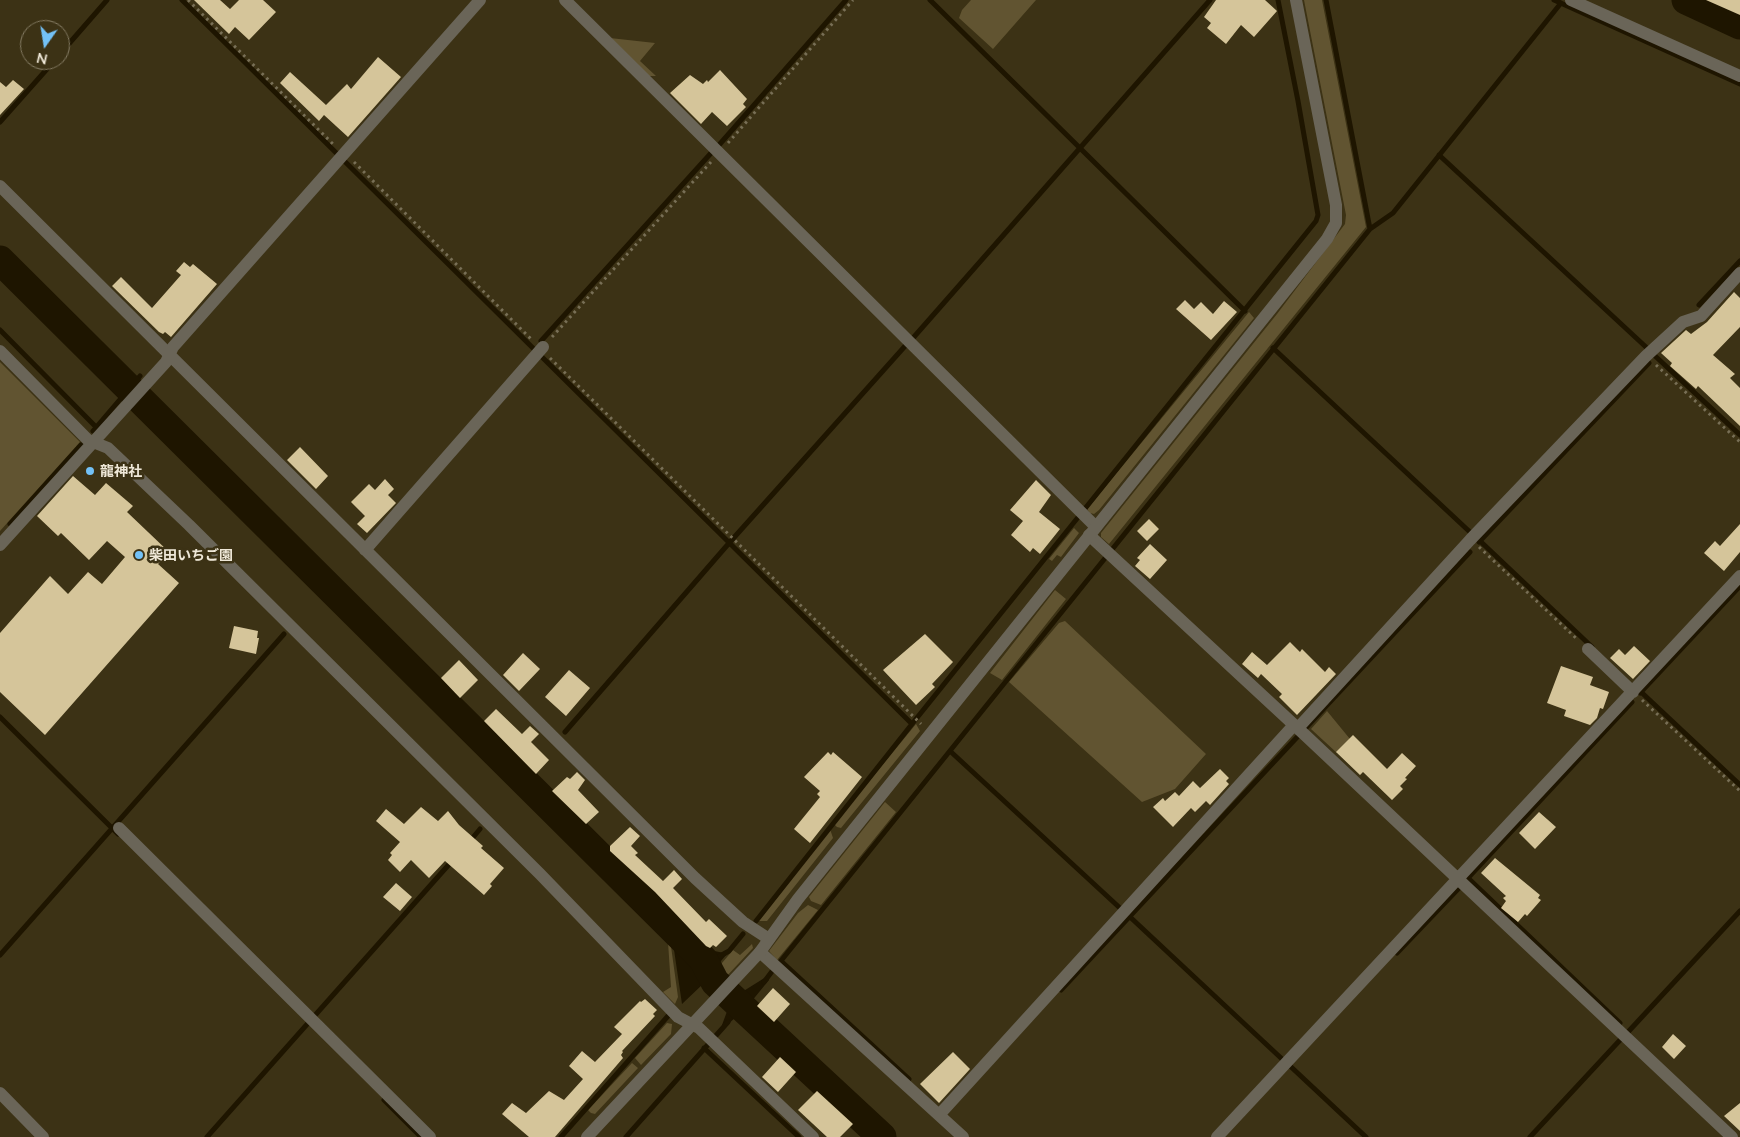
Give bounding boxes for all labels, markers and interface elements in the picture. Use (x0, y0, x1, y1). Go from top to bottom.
north arrow (20, 20, 70, 70)
text: N (35, 50, 49, 69)
place label: 龍神社 (100, 463, 142, 479)
marker: 龍神社 (84, 465, 96, 477)
place label: 柴田いちご園 (149, 547, 233, 563)
marker: 柴田いちご園 (133, 549, 145, 561)

